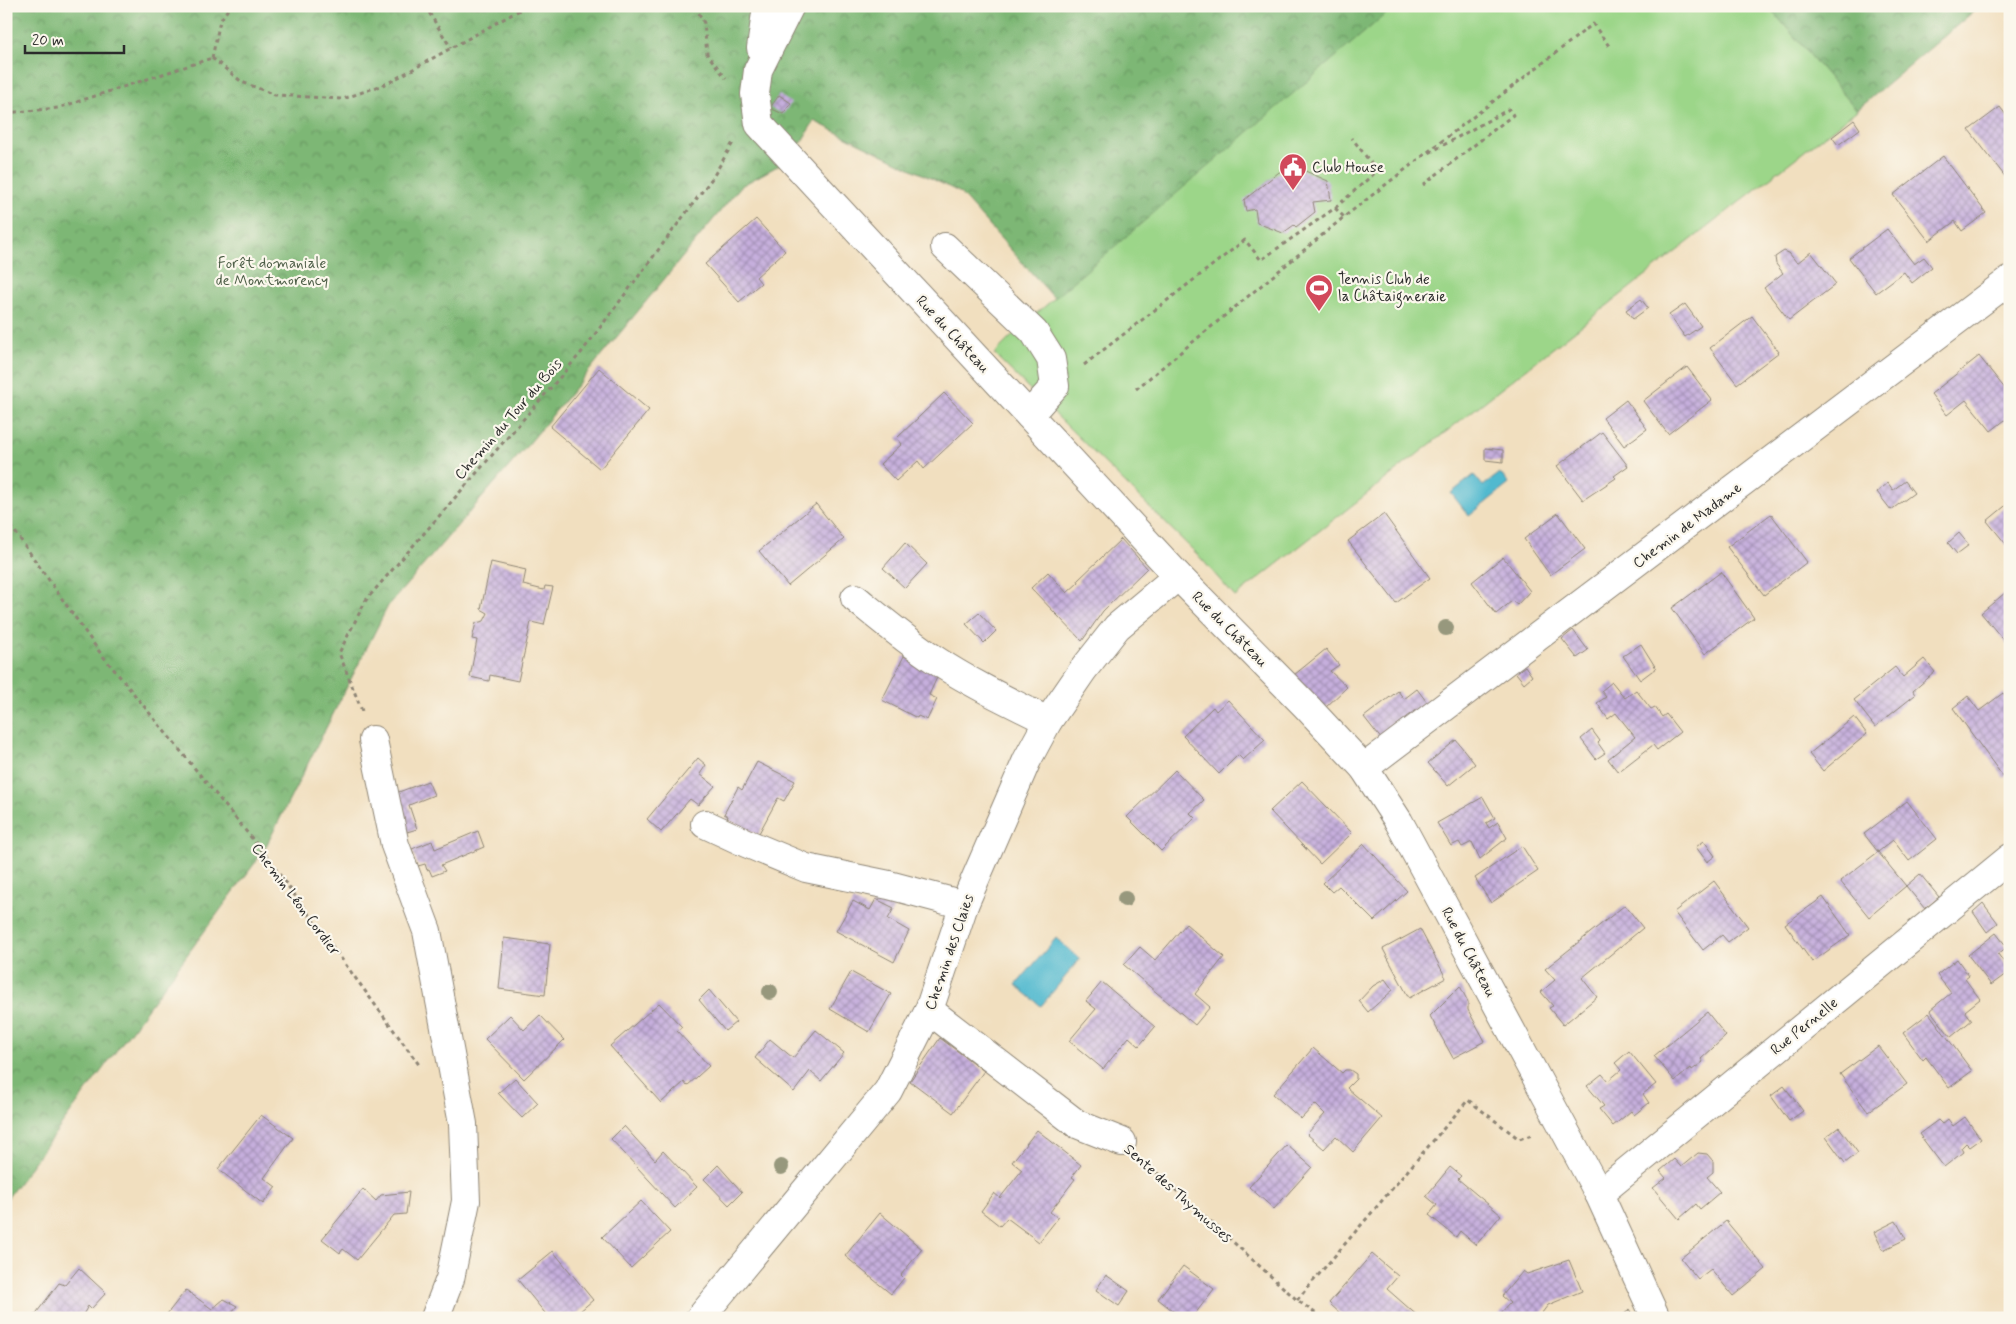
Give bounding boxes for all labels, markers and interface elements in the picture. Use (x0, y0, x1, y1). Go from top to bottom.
scale bar (25, 22, 124, 54)
text: 20 m (32, 31, 64, 51)
public building icon: Club House (1278, 152, 1308, 191)
place label: Club House (1312, 158, 1384, 178)
park label: Forêt domaniale de Montmorency (216, 254, 328, 291)
place label: Tennis Club de la Châtaigneraie (1338, 270, 1446, 308)
sports icon: Tennis Club de la Châtaigneraie (1304, 273, 1334, 312)
street label: Rue du Château (911, 291, 994, 378)
street label: Chemin du Tour du Bois (451, 354, 567, 485)
street label: Chemin de Madame (1629, 478, 1746, 573)
street label: Rue du Château (1187, 587, 1272, 672)
street label: Chemin Léon Cordier (246, 839, 345, 960)
street label: Chemin des Claies (921, 891, 979, 1013)
street label: Rue du Château (1436, 904, 1500, 1001)
street label: Rue Pernelle (1767, 993, 1843, 1060)
street label: Sente des Thymusses (1119, 1140, 1236, 1248)

